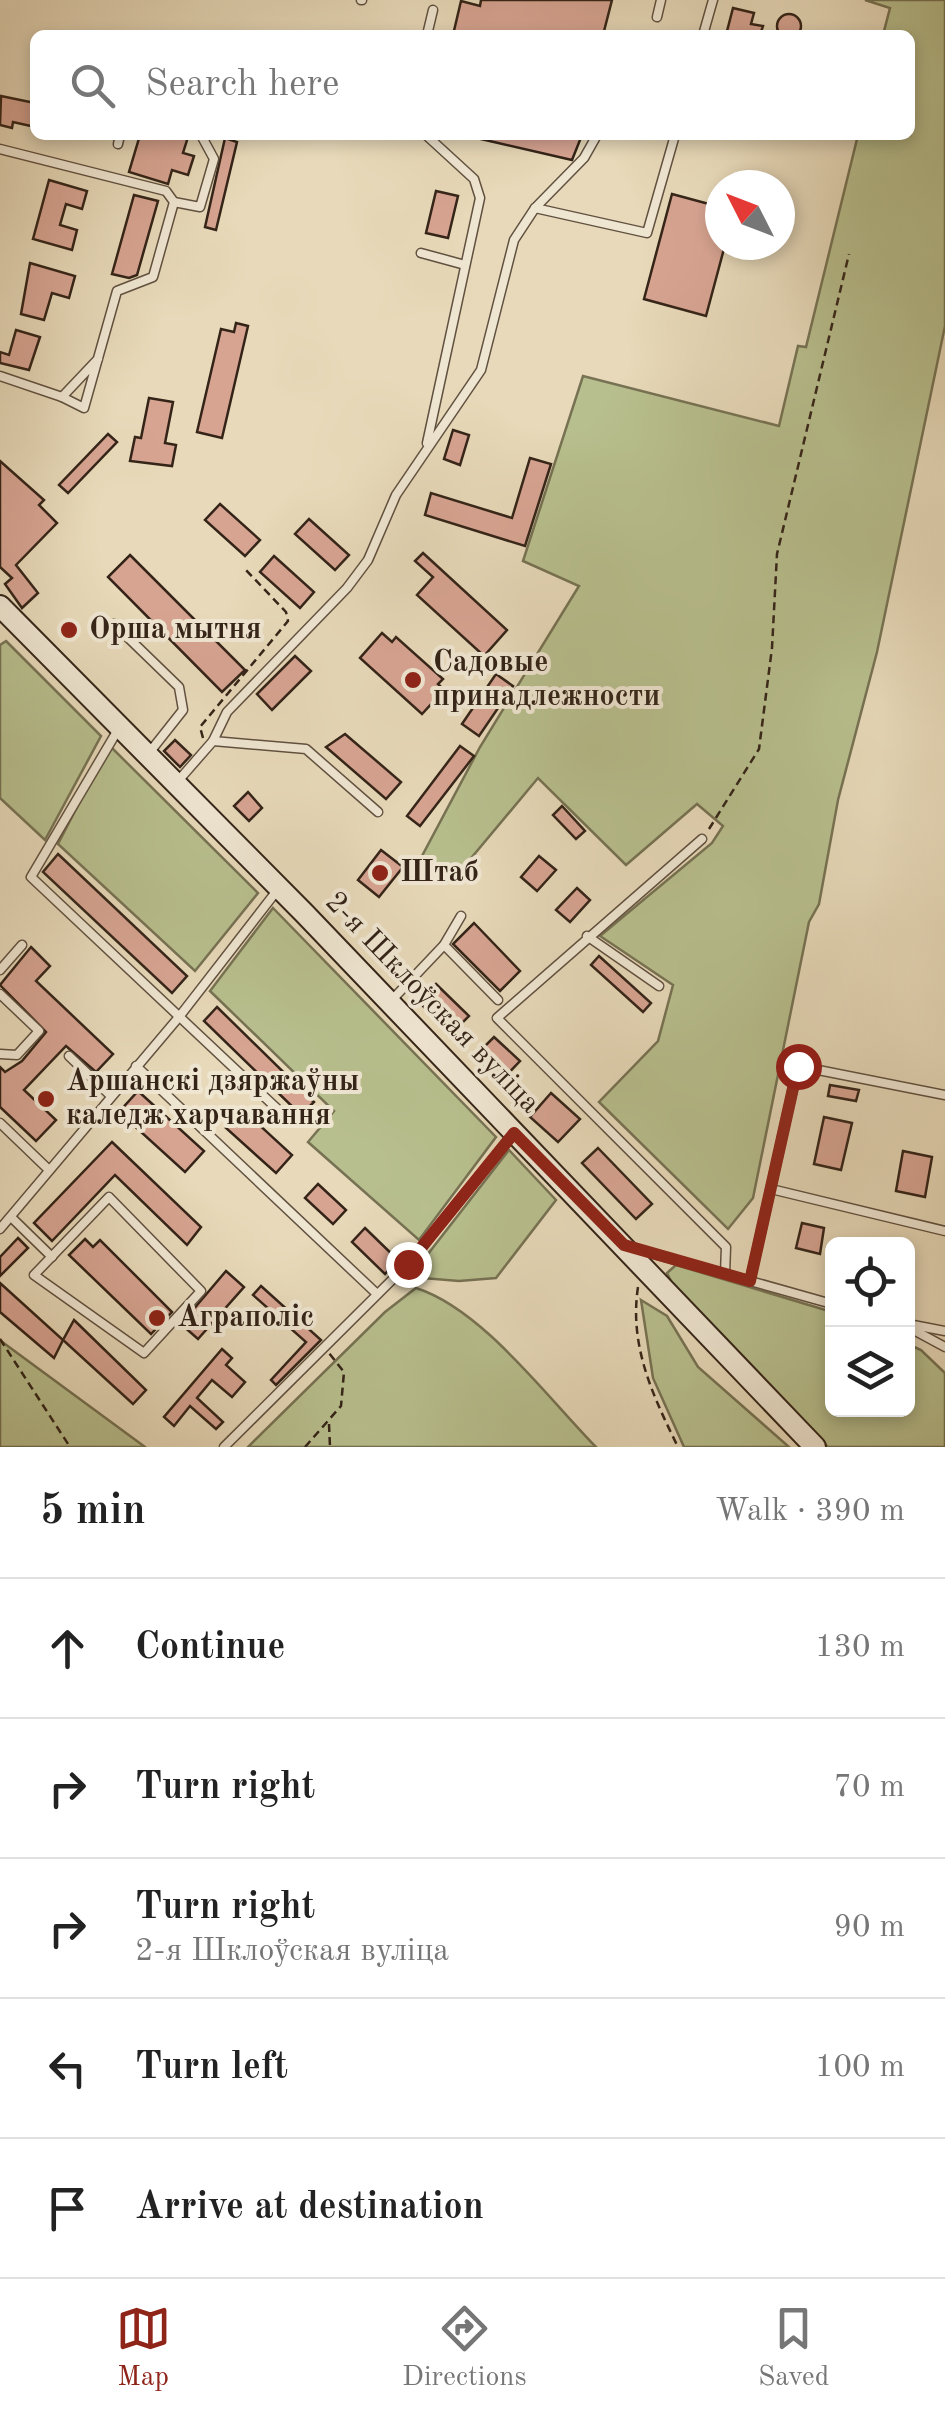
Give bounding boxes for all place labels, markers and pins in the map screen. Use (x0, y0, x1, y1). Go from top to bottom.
place label: Орша мытня (89, 615, 262, 645)
marker: Орша мытня (58, 619, 80, 641)
place label: Садовые принадлежности (433, 648, 660, 712)
marker: Садовые принадлежности (402, 669, 424, 691)
place label: Штаб (400, 858, 479, 888)
marker: Штаб (369, 862, 391, 884)
place label: Аршанскі дзяржаўны каледж харчавання (66, 1067, 359, 1131)
marker: Аршанскі дзяржаўны каледж харчавання (35, 1088, 57, 1110)
place label: Аграполіс (177, 1303, 314, 1333)
marker: Аграполіс (146, 1307, 168, 1329)

